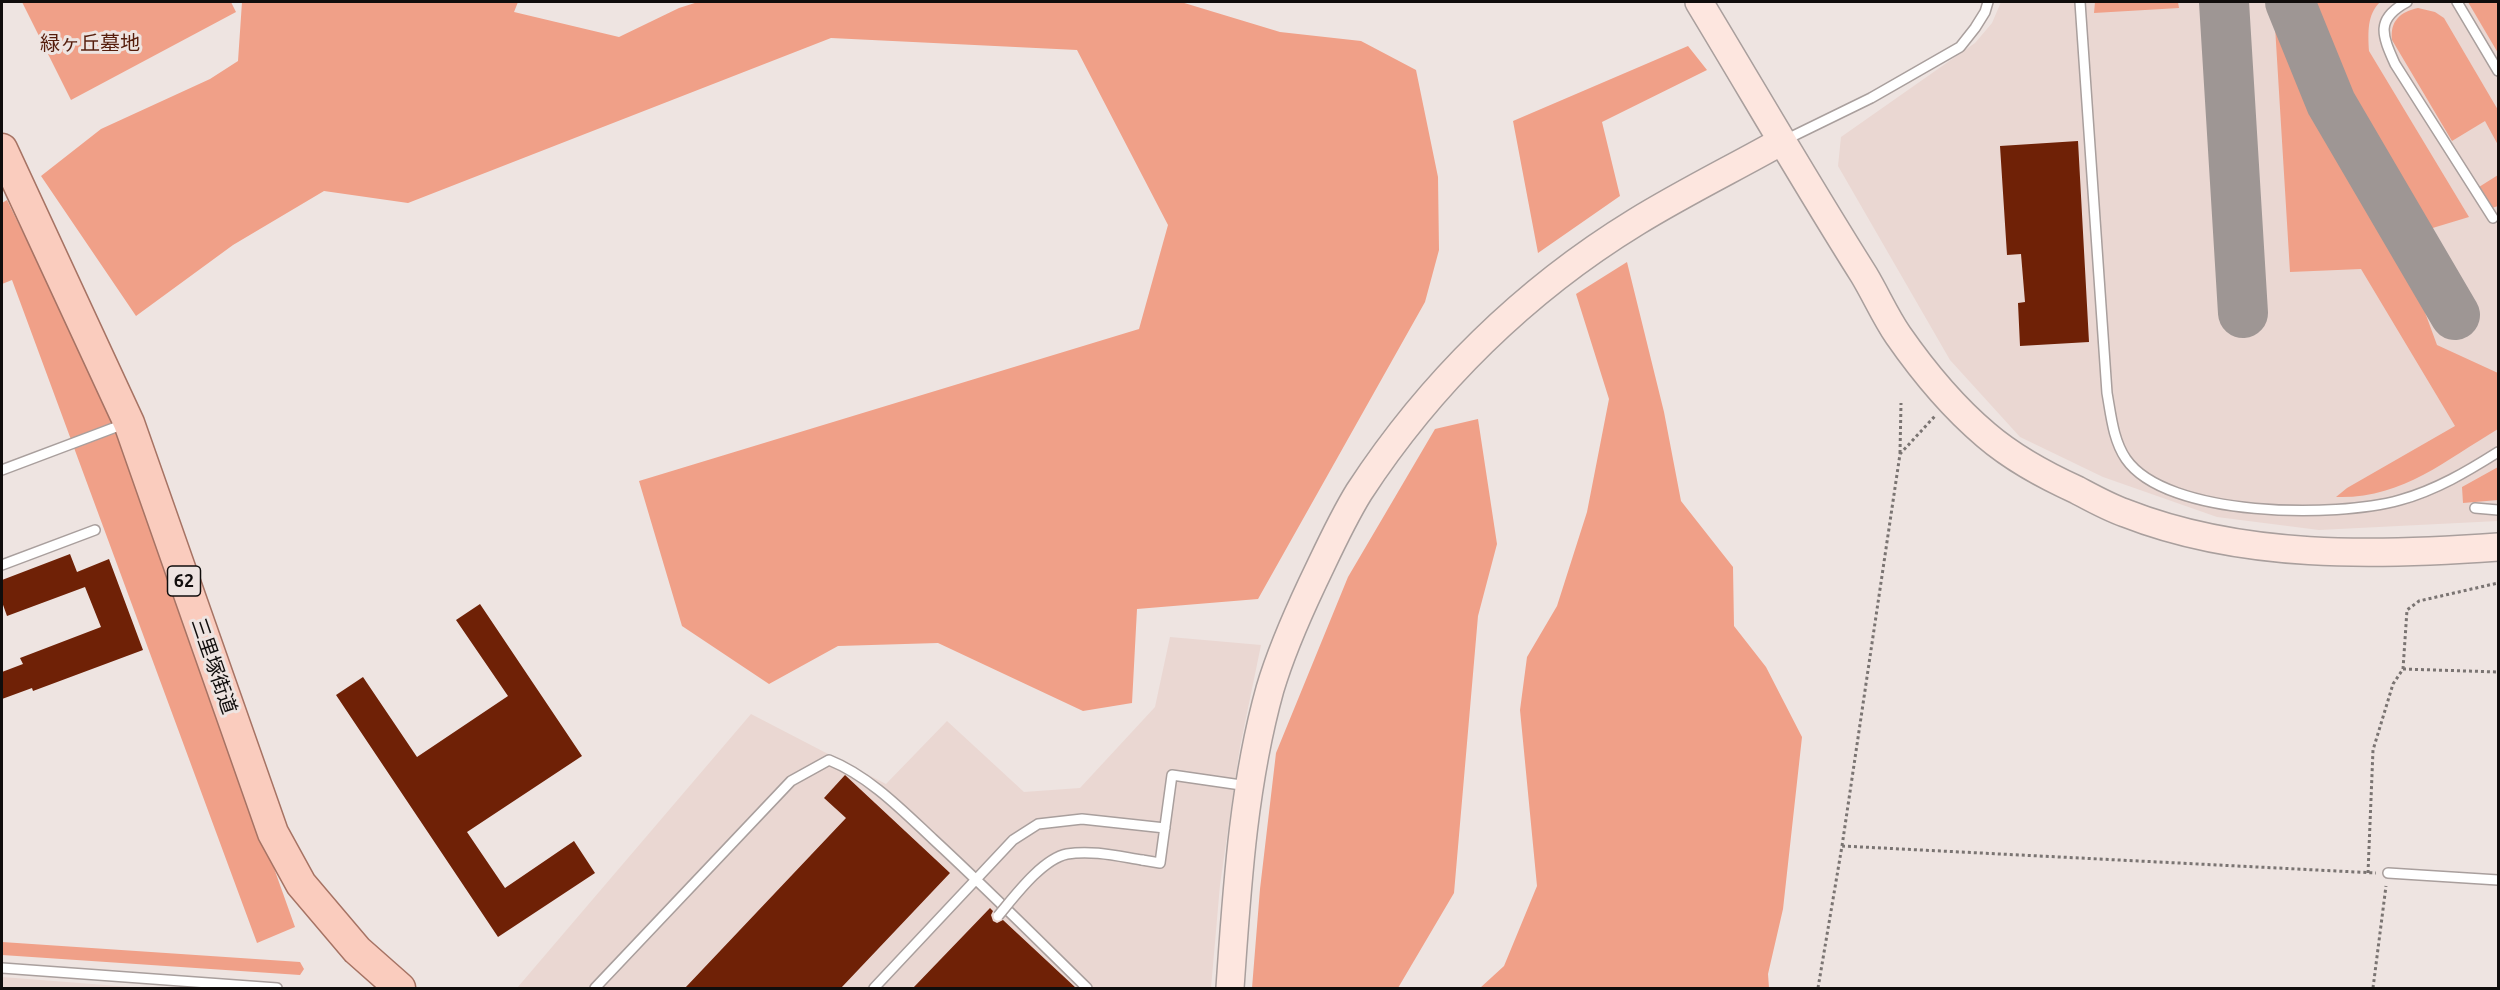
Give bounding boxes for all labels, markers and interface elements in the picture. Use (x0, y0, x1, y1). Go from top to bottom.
park label: 緑ヶ丘墓地 (40, 31, 140, 55)
road number: 62 (168, 566, 201, 596)
street label: 三里塚街道 (186, 615, 242, 717)

